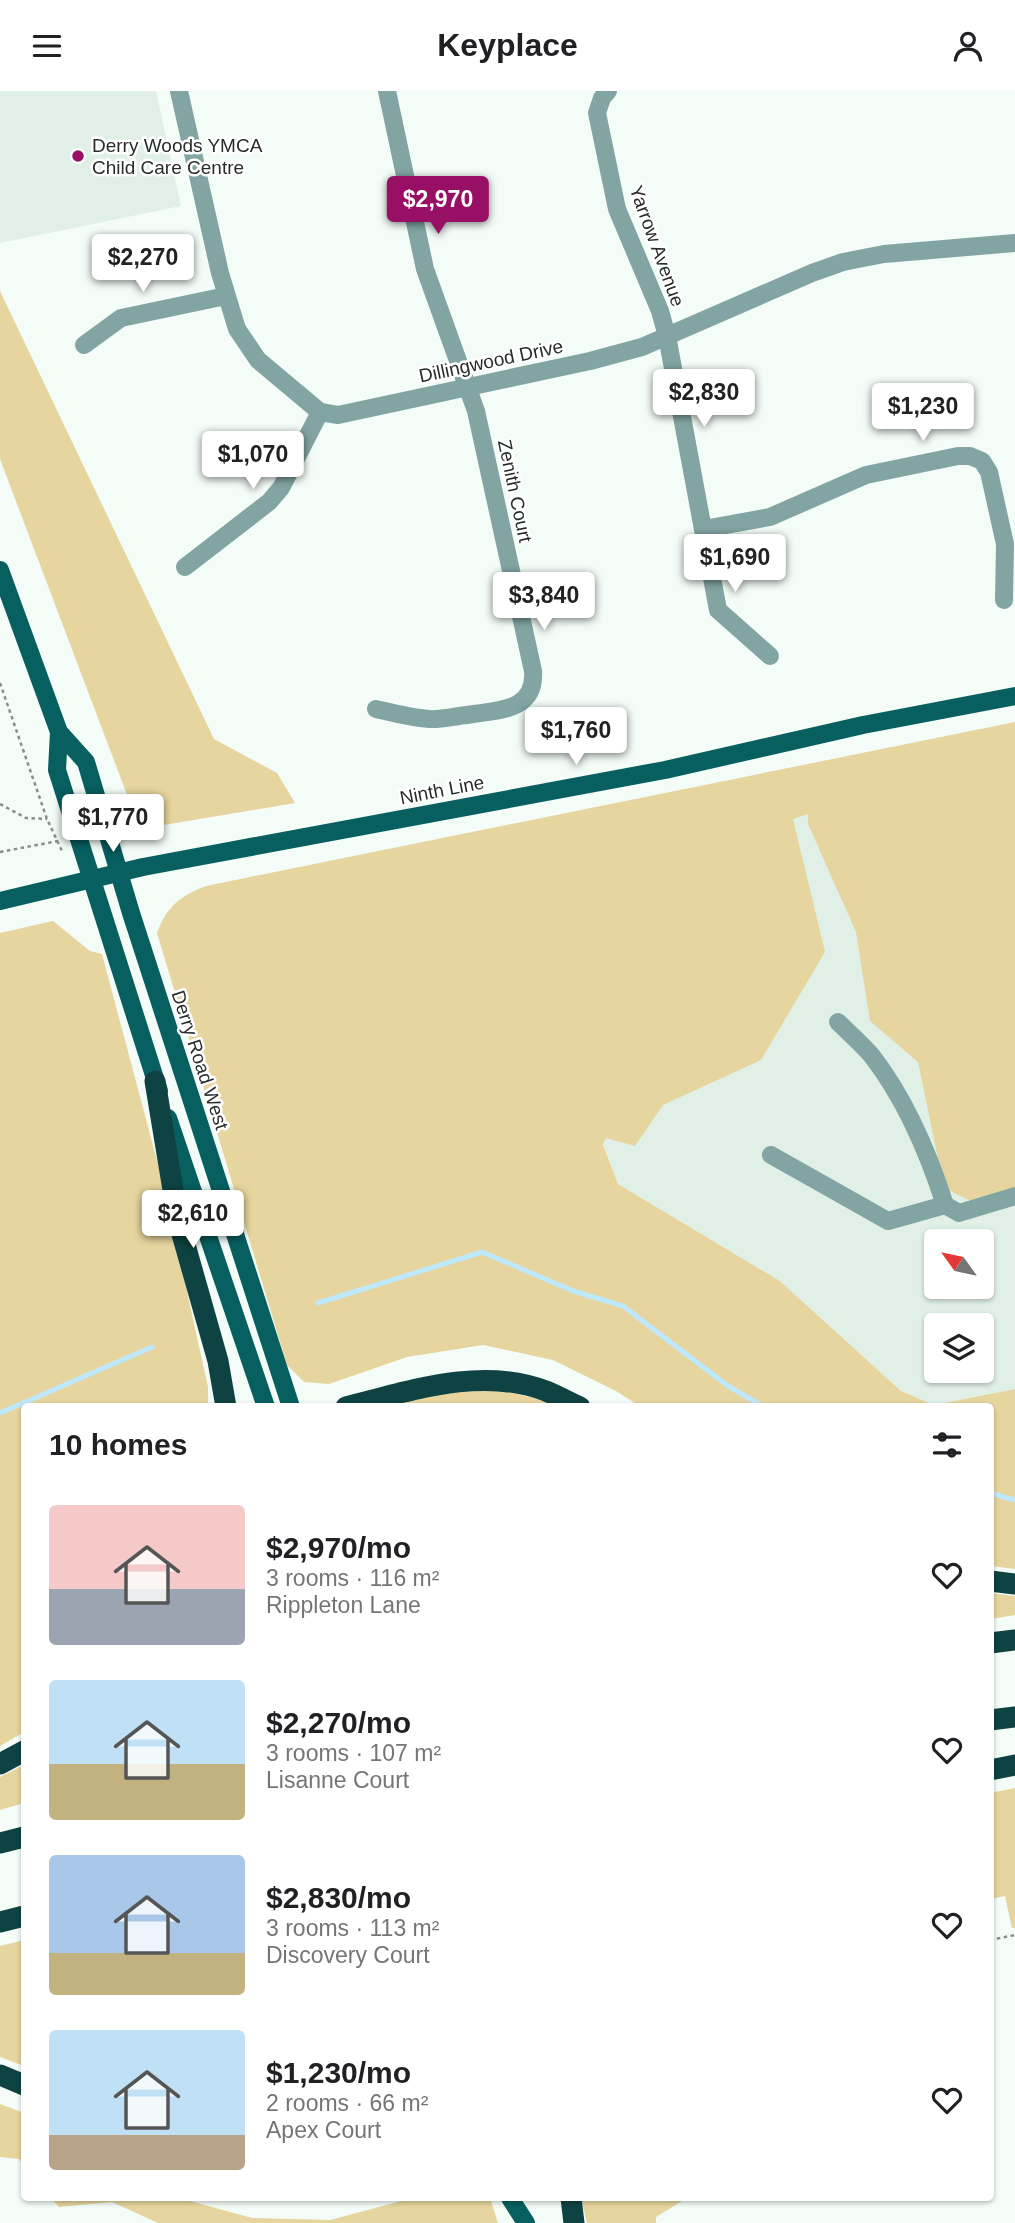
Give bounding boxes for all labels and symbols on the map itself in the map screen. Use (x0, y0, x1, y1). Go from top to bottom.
place label: Derry Woods YMCA Child Care Centre (92, 135, 263, 178)
marker: Derry Woods YMCA Child Care Centre (70, 148, 86, 164)
pin: $2,970 (381, 177, 495, 236)
street label: Yarrow Avenue (625, 183, 689, 309)
pin: $2,270 (86, 235, 200, 294)
street label: Dillingwood Drive (417, 335, 565, 387)
pin: $2,830 (647, 369, 761, 429)
pin: $1,230 (866, 383, 980, 443)
pin: $1,070 (196, 431, 310, 491)
street label: Zenith Court (494, 438, 536, 545)
pin: $1,690 (678, 535, 792, 594)
pin: $3,840 (487, 573, 601, 632)
pin: $1,760 (519, 707, 633, 767)
street label: Ninth Line (398, 772, 486, 808)
pin: $1,770 (56, 795, 170, 854)
street label: Derry Road West (168, 988, 233, 1133)
pin: $2,610 (136, 1191, 250, 1250)
north arrow (924, 1229, 994, 1299)

